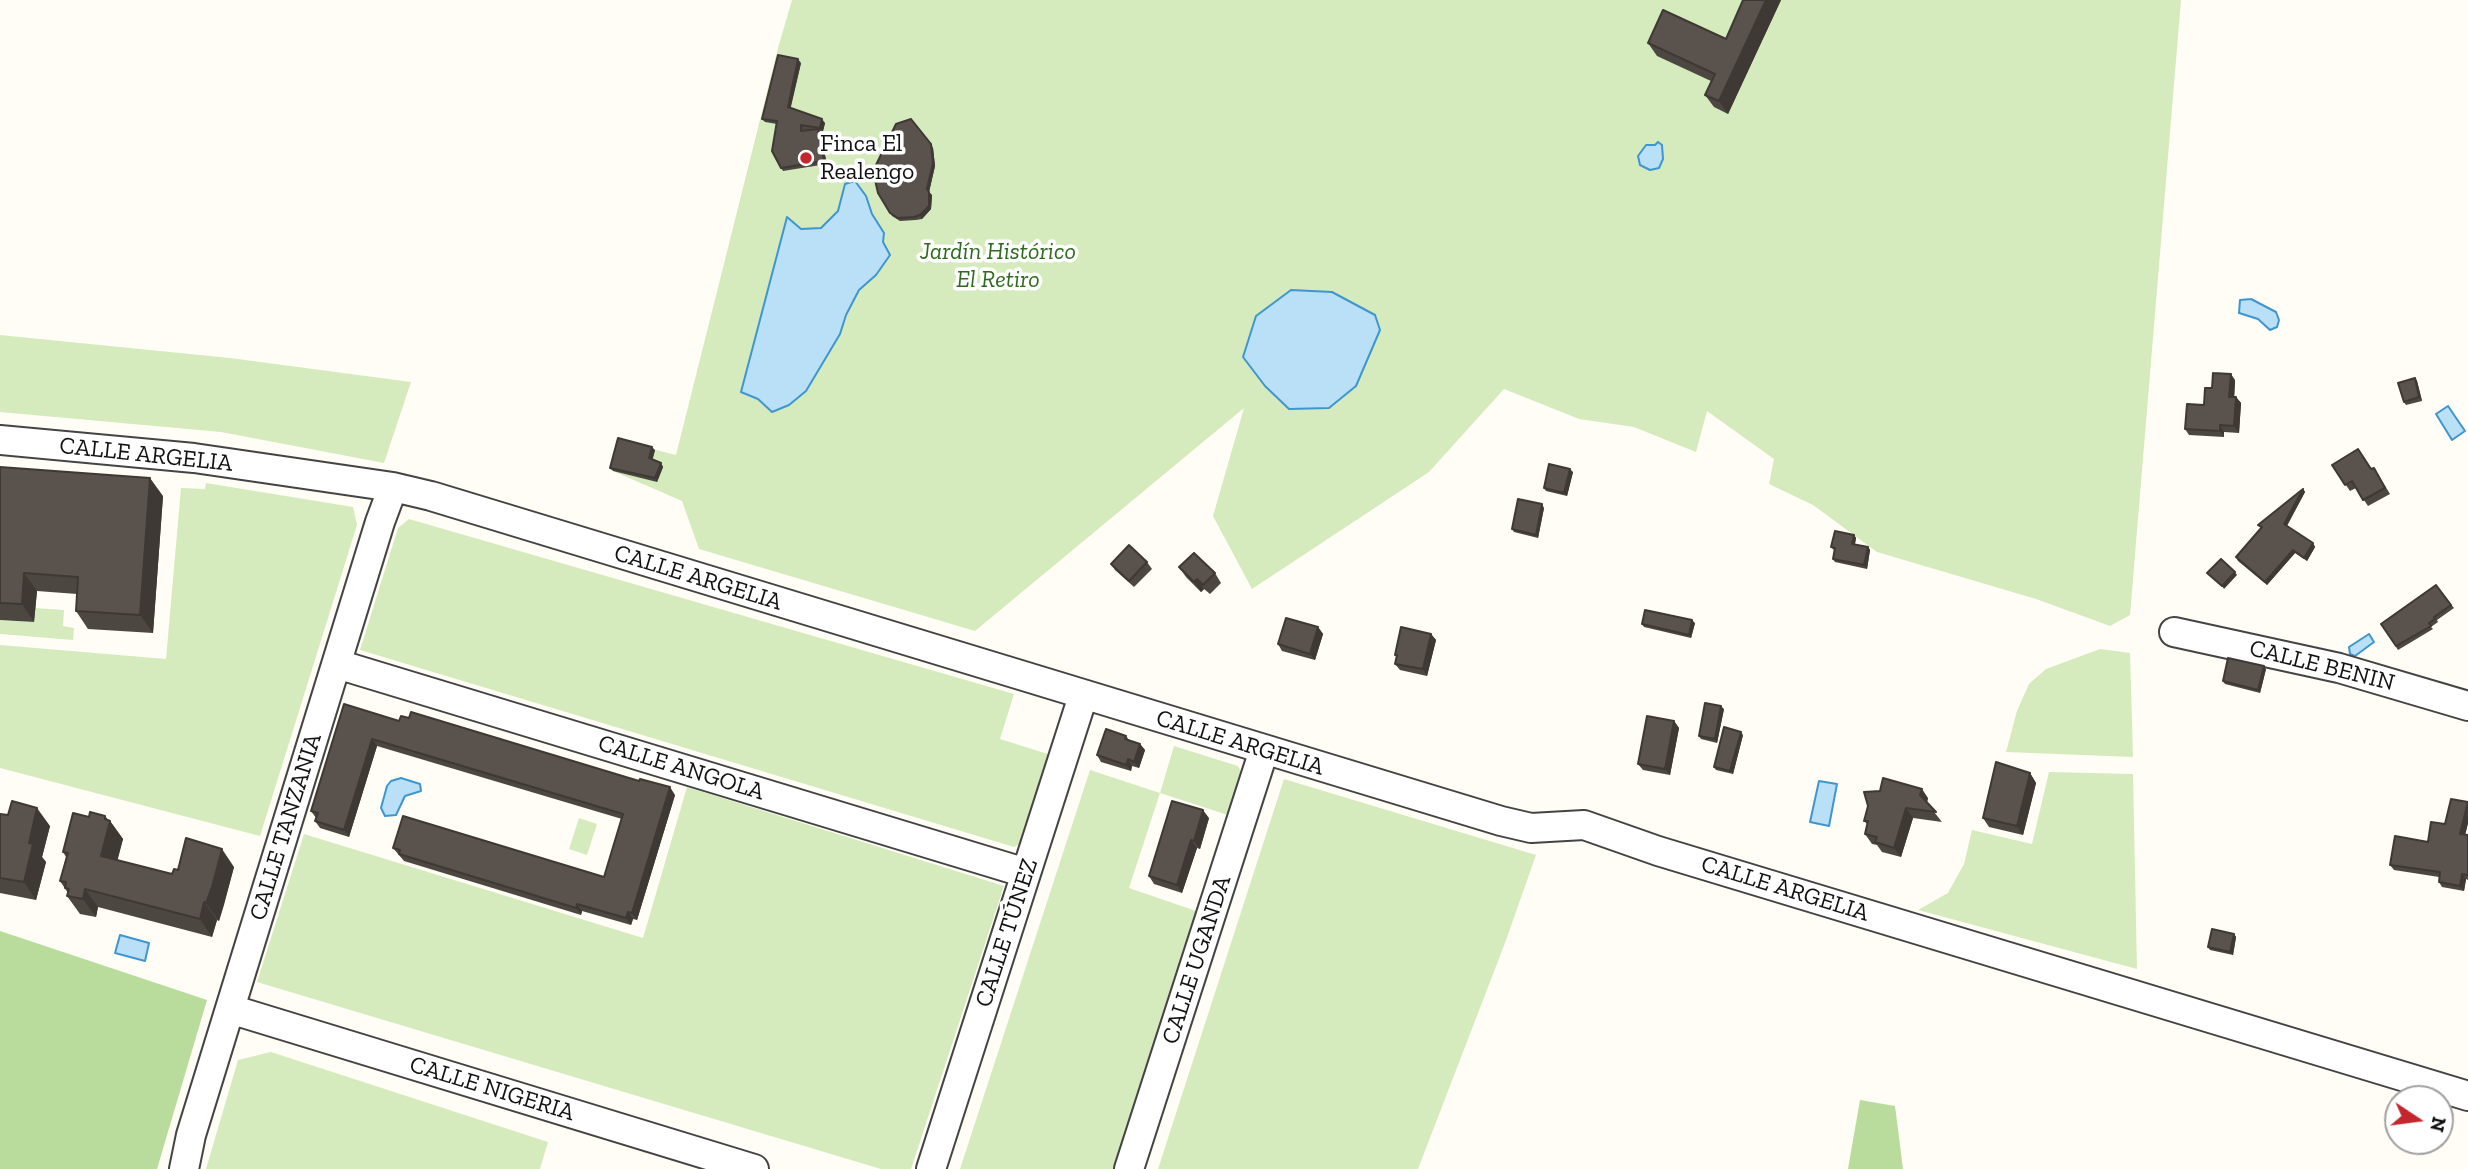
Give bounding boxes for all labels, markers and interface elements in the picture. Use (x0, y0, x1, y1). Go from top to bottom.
place label: Finca El Realengo (820, 130, 914, 186)
marker: Finca El Realengo (798, 150, 814, 166)
park label: Jardín Histórico El Retiro (920, 238, 1076, 294)
street label: CALLE ARGELIA (58, 432, 234, 478)
street label: CALLE ARGELIA (611, 539, 785, 617)
street label: CALLE BENIN (2246, 634, 2398, 698)
street label: CALLE ARGELIA (1153, 704, 1327, 782)
street label: CALLE ANGOLA (594, 729, 768, 807)
street label: CALLE TANZANIA (244, 730, 328, 924)
street label: CALLE ARGELIA (1698, 850, 1872, 928)
street label: CALLE TÚNEZ (969, 855, 1045, 1011)
street label: CALLE UGANDA (1156, 872, 1238, 1048)
street label: CALLE NIGERIA (406, 1050, 578, 1128)
north arrow (2384, 1085, 2454, 1155)
text: N (2425, 1115, 2451, 1134)

